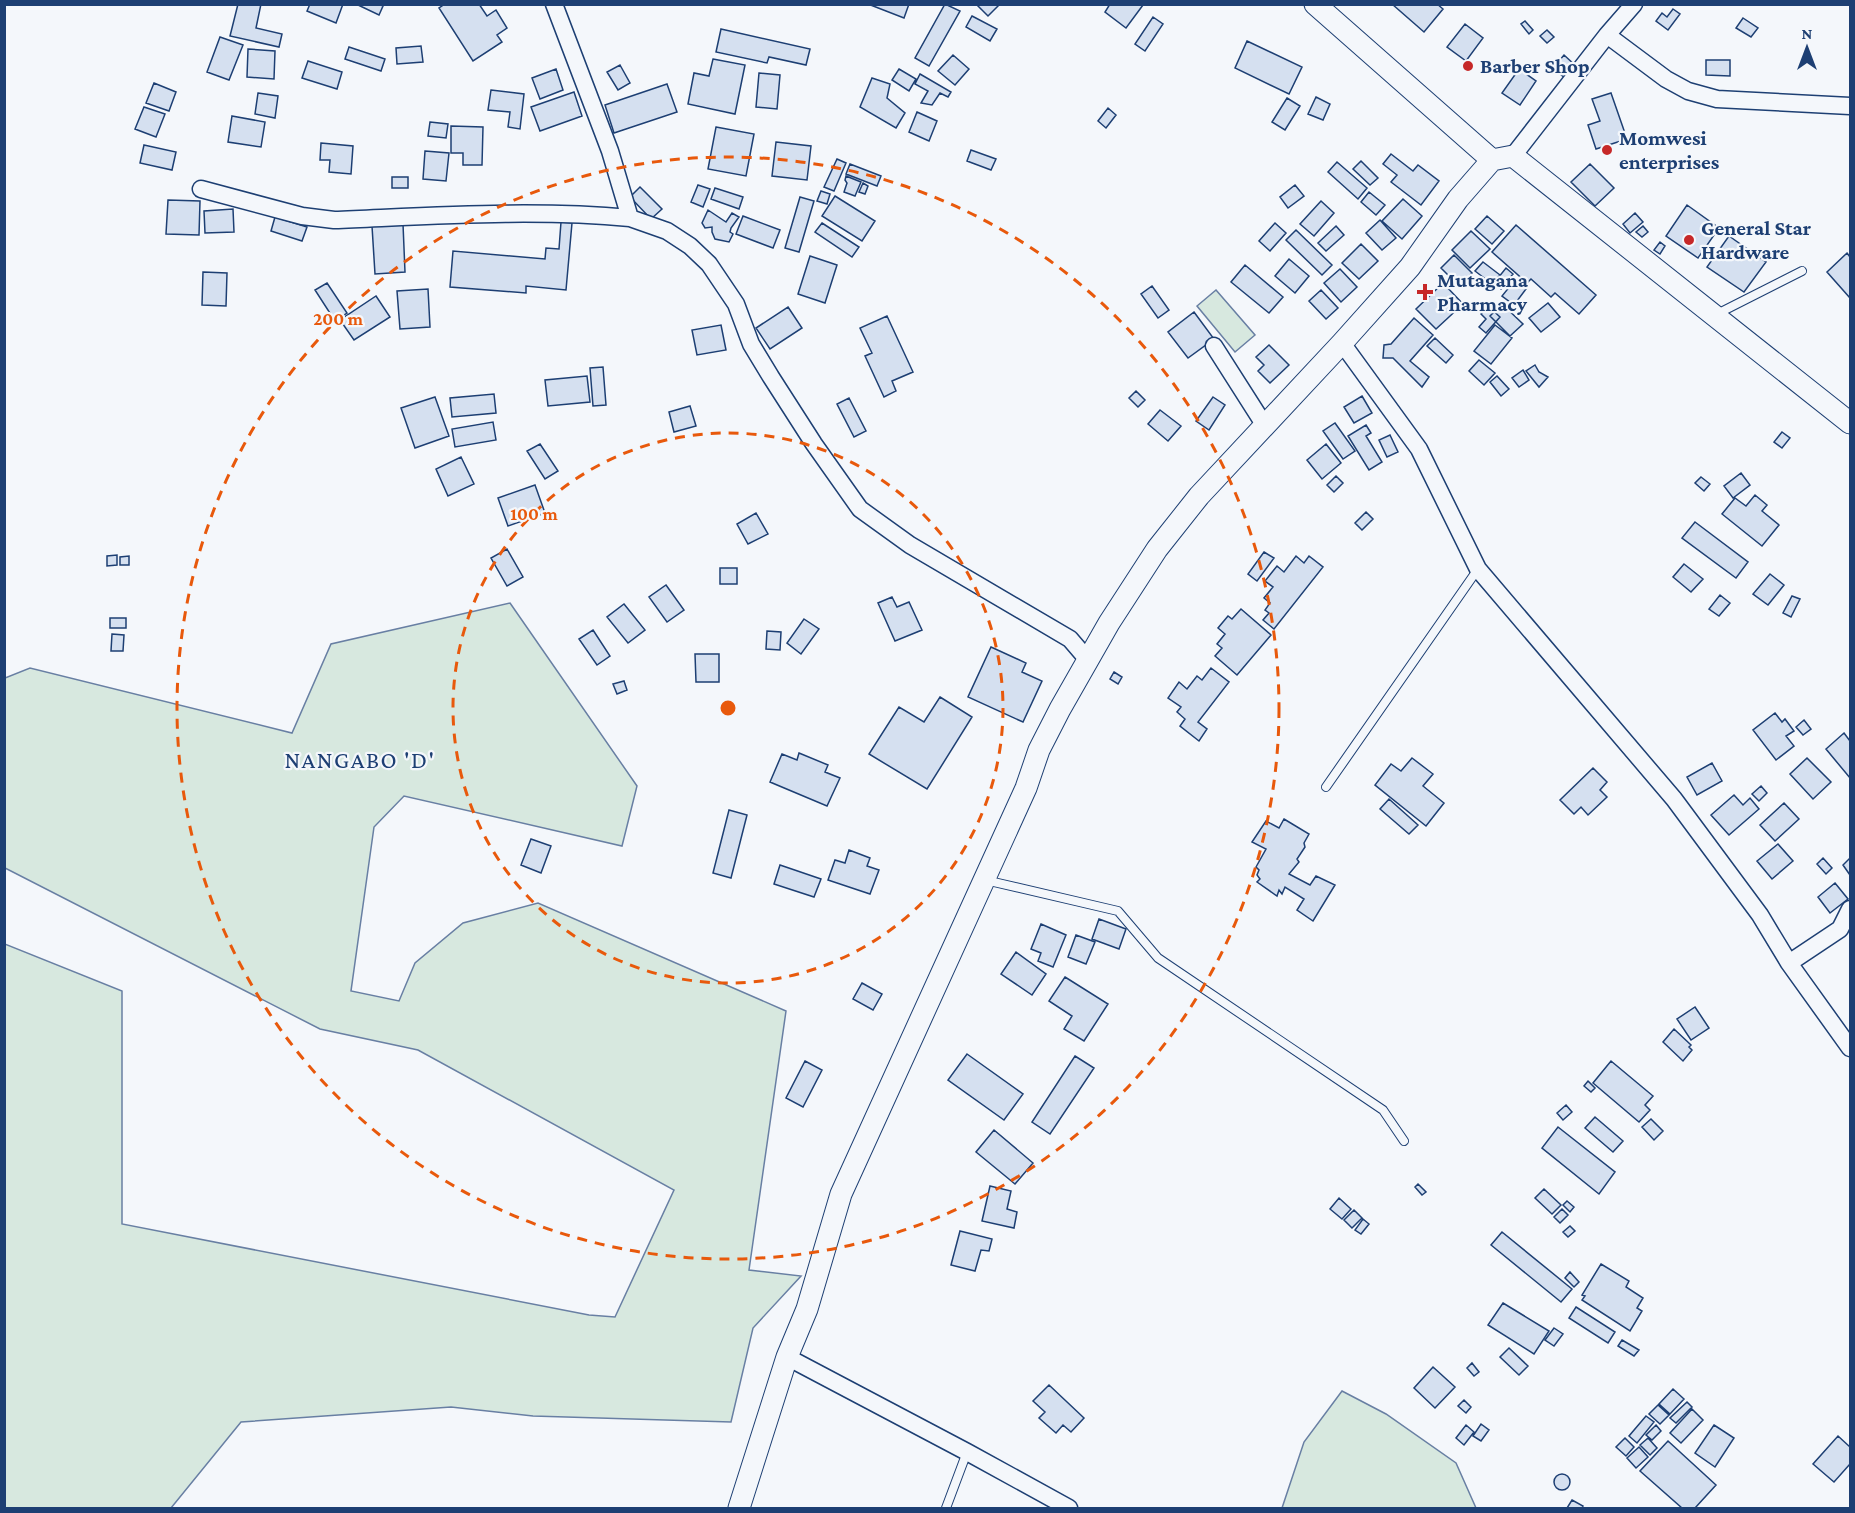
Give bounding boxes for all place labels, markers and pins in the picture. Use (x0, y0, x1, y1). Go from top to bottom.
place label: Barber Shop (1480, 54, 1590, 78)
marker: Barber Shop (1461, 59, 1475, 73)
place label: Momwesi enterprises (1619, 126, 1720, 174)
marker: Momwesi enterprises (1600, 143, 1614, 157)
place label: General Star Hardware (1701, 216, 1812, 264)
marker: General Star Hardware (1682, 233, 1696, 247)
place label: Mutagana Pharmacy (1437, 268, 1529, 316)
marker: Mutagana Pharmacy (1418, 285, 1432, 299)
centre of rings (718, 698, 738, 718)

